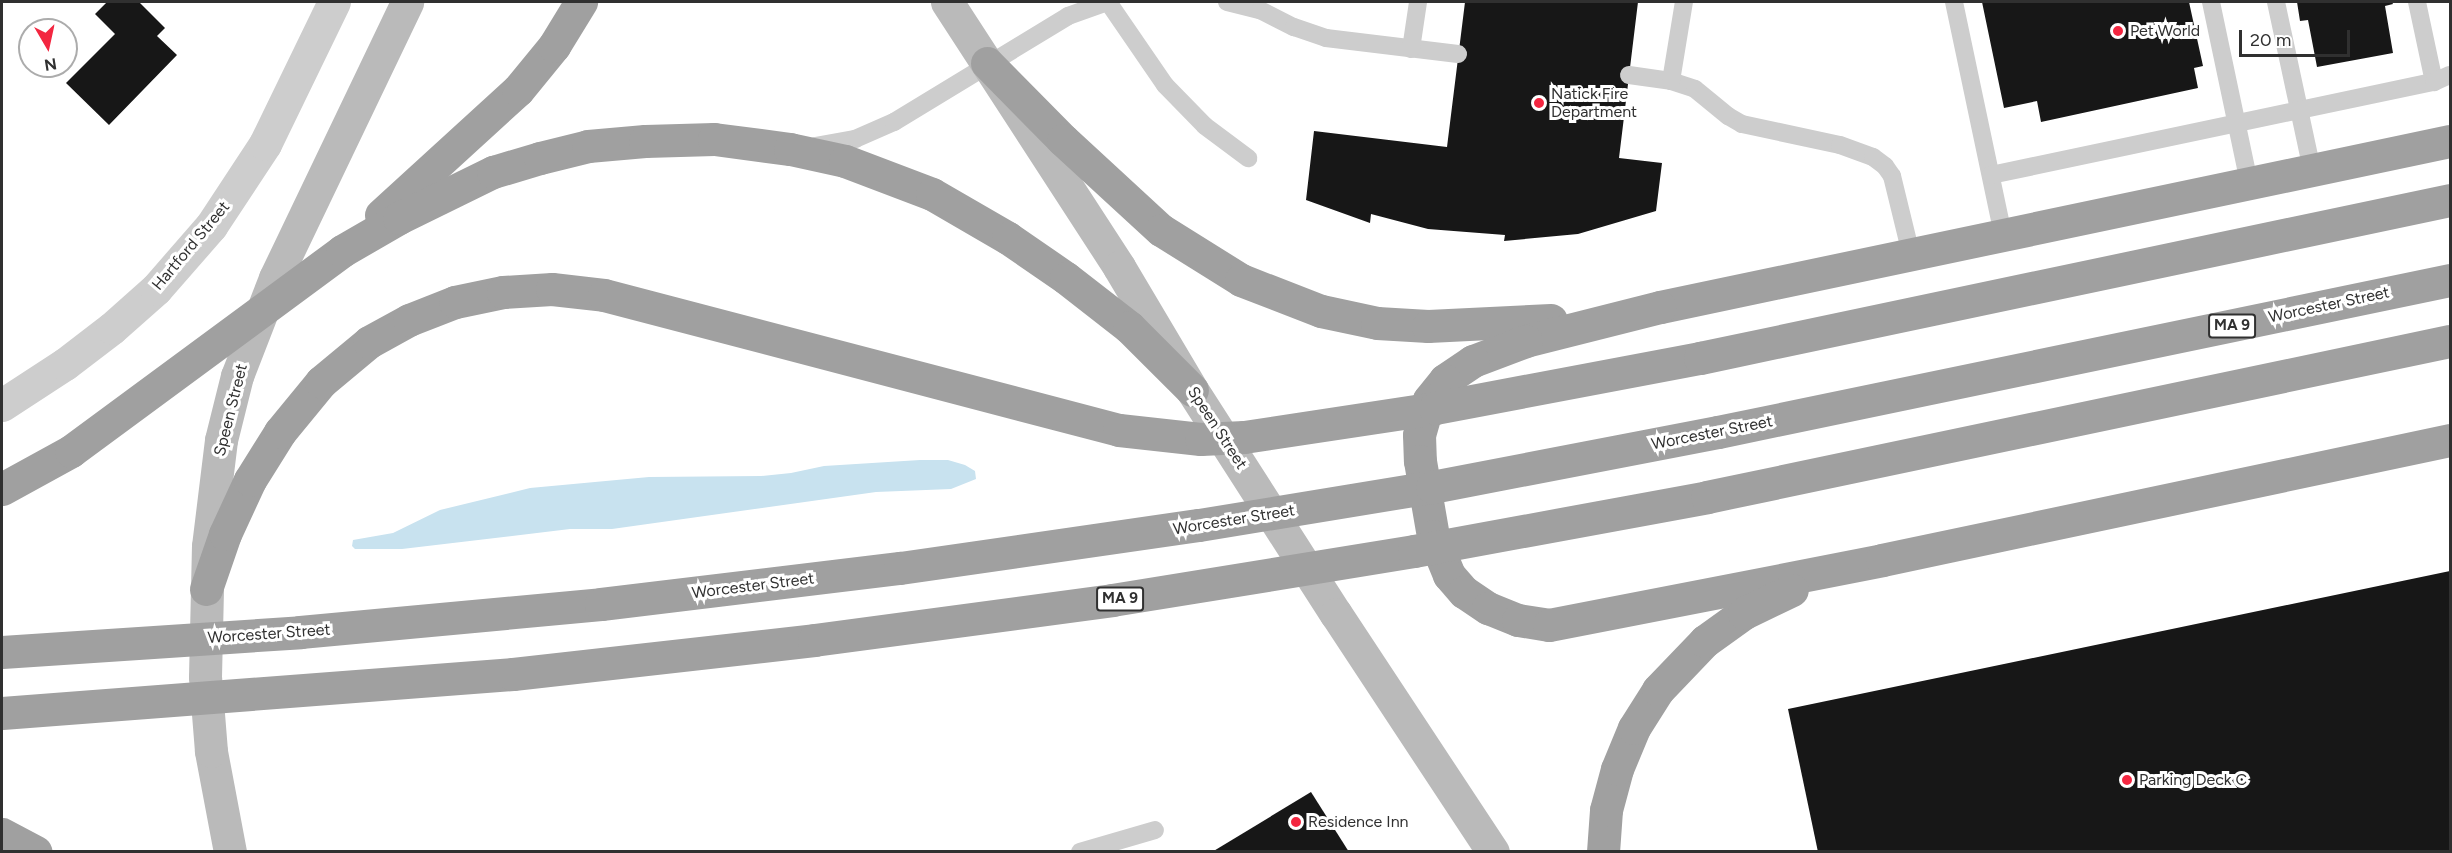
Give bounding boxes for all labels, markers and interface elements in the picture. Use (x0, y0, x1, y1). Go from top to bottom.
north arrow (18, 18, 78, 78)
scale bar (2242, 18, 2353, 56)
place label: Pet World (2130, 21, 2200, 41)
marker: Pet World (2111, 24, 2125, 38)
text: 20 m (2250, 29, 2291, 51)
text: N (43, 54, 58, 75)
place label: Natick Fire Department (1551, 84, 1637, 122)
marker: Natick Fire Department (1532, 96, 1546, 110)
street label: Hartford Street (148, 198, 234, 294)
street label: Worcester Street (2267, 283, 2391, 327)
road number: MA 9 (2208, 314, 2256, 338)
street label: Speen Street (210, 362, 252, 458)
street label: Speen Street (1183, 383, 1251, 473)
street label: Worcester Street (1650, 412, 1774, 454)
street label: Worcester Street (1172, 501, 1296, 539)
street label: Worcester Street (691, 569, 815, 603)
road number: MA 9 (1096, 587, 1144, 611)
street label: Worcester Street (207, 620, 331, 648)
place label: Parking Deck C (2139, 770, 2247, 790)
marker: Parking Deck C (2120, 773, 2134, 787)
place label: Residence Inn (1308, 812, 1408, 832)
marker: Residence Inn (1289, 815, 1303, 829)

